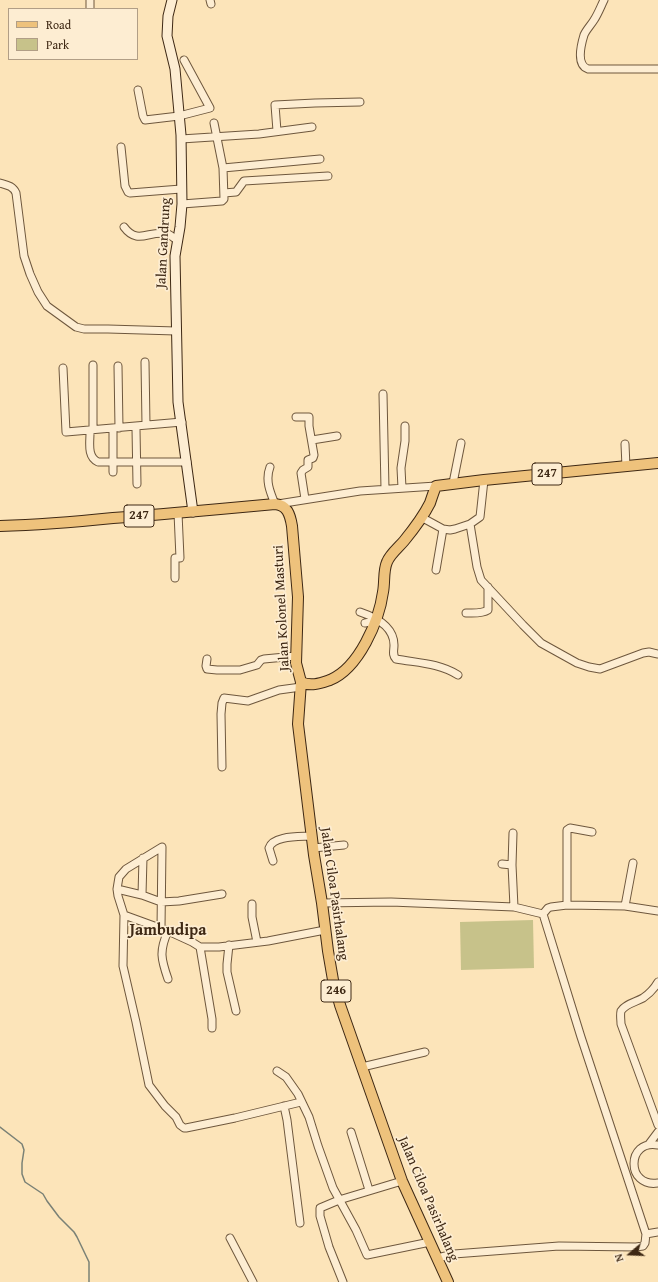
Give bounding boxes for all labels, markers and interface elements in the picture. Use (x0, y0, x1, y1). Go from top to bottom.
legend (8, 8, 138, 60)
text: Road (46, 16, 71, 33)
text: Park (46, 36, 69, 53)
street label: Jalan Gandrung (153, 197, 175, 289)
road number: 247 (532, 463, 562, 485)
road number: 247 (124, 505, 154, 527)
street label: Jalan Kolonel Masturi (270, 544, 294, 672)
street label: Jalan Ciloa Pasirhalang (316, 826, 352, 962)
district label: Jambudipa (130, 921, 206, 941)
road number: 246 (321, 980, 351, 1002)
street label: Jalan Ciloa Pasirhalang (394, 1134, 462, 1264)
north arrow (610, 1234, 650, 1274)
text: N (610, 1252, 627, 1264)

